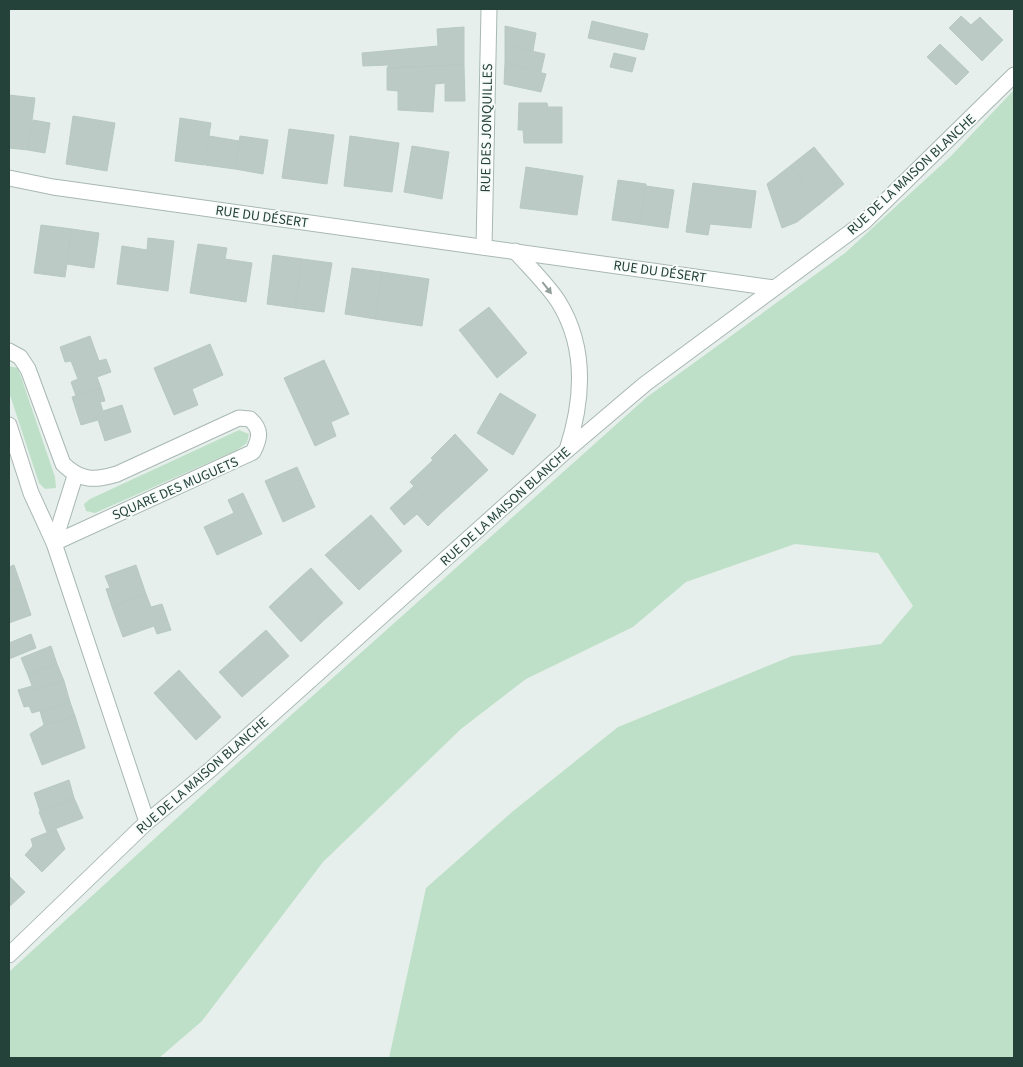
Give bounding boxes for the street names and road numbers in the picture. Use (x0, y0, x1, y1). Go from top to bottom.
street label: RUE DES JONQUILLES (476, 63, 498, 193)
street label: RUE DE LA MAISON BLANCHE (843, 110, 980, 240)
street label: RUE DU DÉSERT (214, 201, 310, 233)
street label: RUE DU DÉSERT (612, 256, 708, 288)
street label: RUE DE LA MAISON BLANCHE (436, 443, 575, 571)
street label: SQUARE DES MUGUETS (109, 452, 242, 526)
street label: RUE DE LA MAISON BLANCHE (132, 713, 273, 839)

